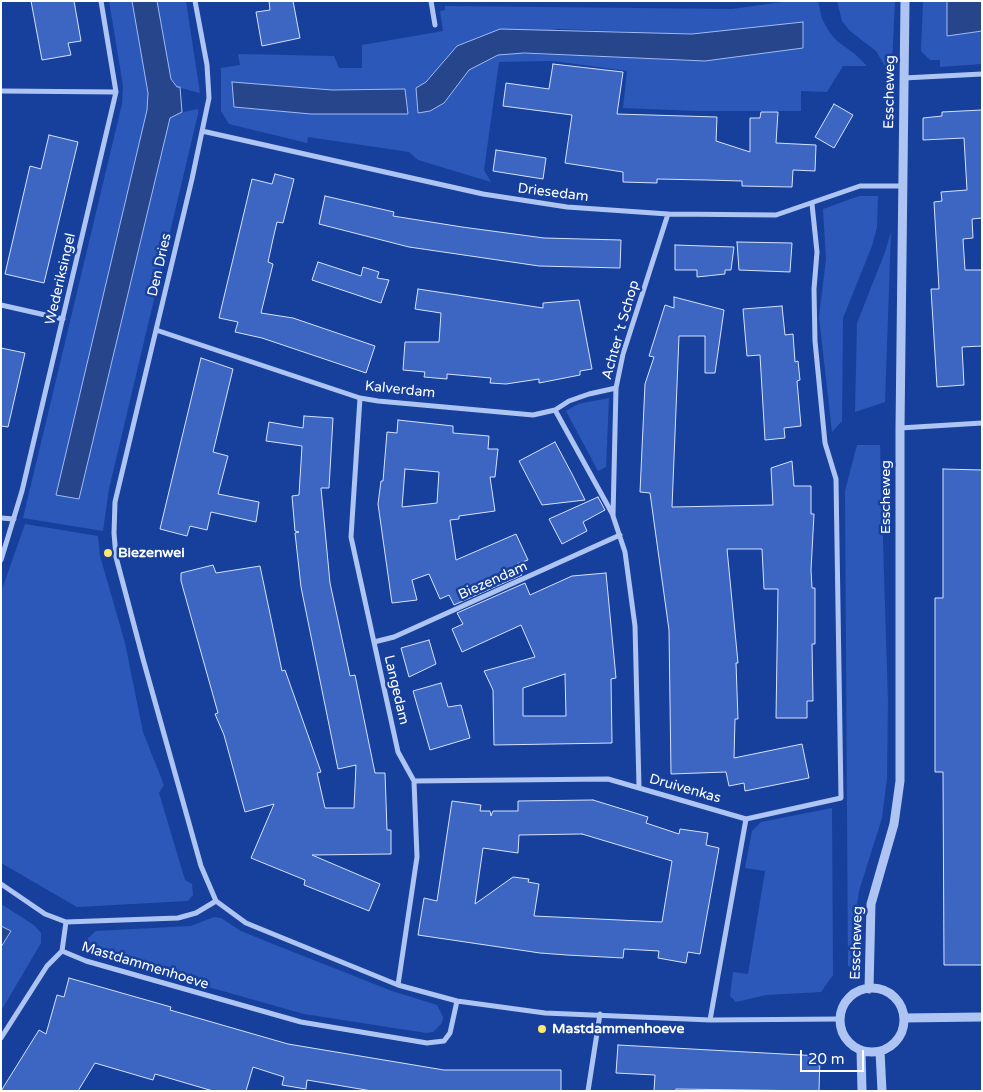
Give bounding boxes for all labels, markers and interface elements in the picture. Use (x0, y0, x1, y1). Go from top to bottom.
street label: Esscheweg (881, 55, 899, 129)
street label: Driesedam (517, 180, 589, 206)
street label: Wederiksingel (42, 232, 80, 326)
street label: Den Dries (145, 232, 175, 298)
street label: Achter 't Schop (599, 279, 643, 381)
street label: Kalverdam (364, 378, 436, 402)
street label: Esscheweg (878, 460, 894, 534)
place label: Biezenwei (118, 545, 185, 561)
marker: Biezenwei (102, 547, 114, 559)
street label: Biezendam (456, 558, 530, 604)
street label: Langedam (380, 654, 412, 726)
street label: Druivenkas (647, 771, 723, 807)
street label: Esscheweg (847, 906, 867, 980)
street label: Mastdammenhoeve (79, 939, 211, 993)
place label: Mastdammenhoeve (552, 1021, 684, 1037)
marker: Mastdammenhoeve (536, 1023, 548, 1035)
scale bar (803, 1040, 867, 1072)
text: 20 m (808, 1050, 845, 1068)

